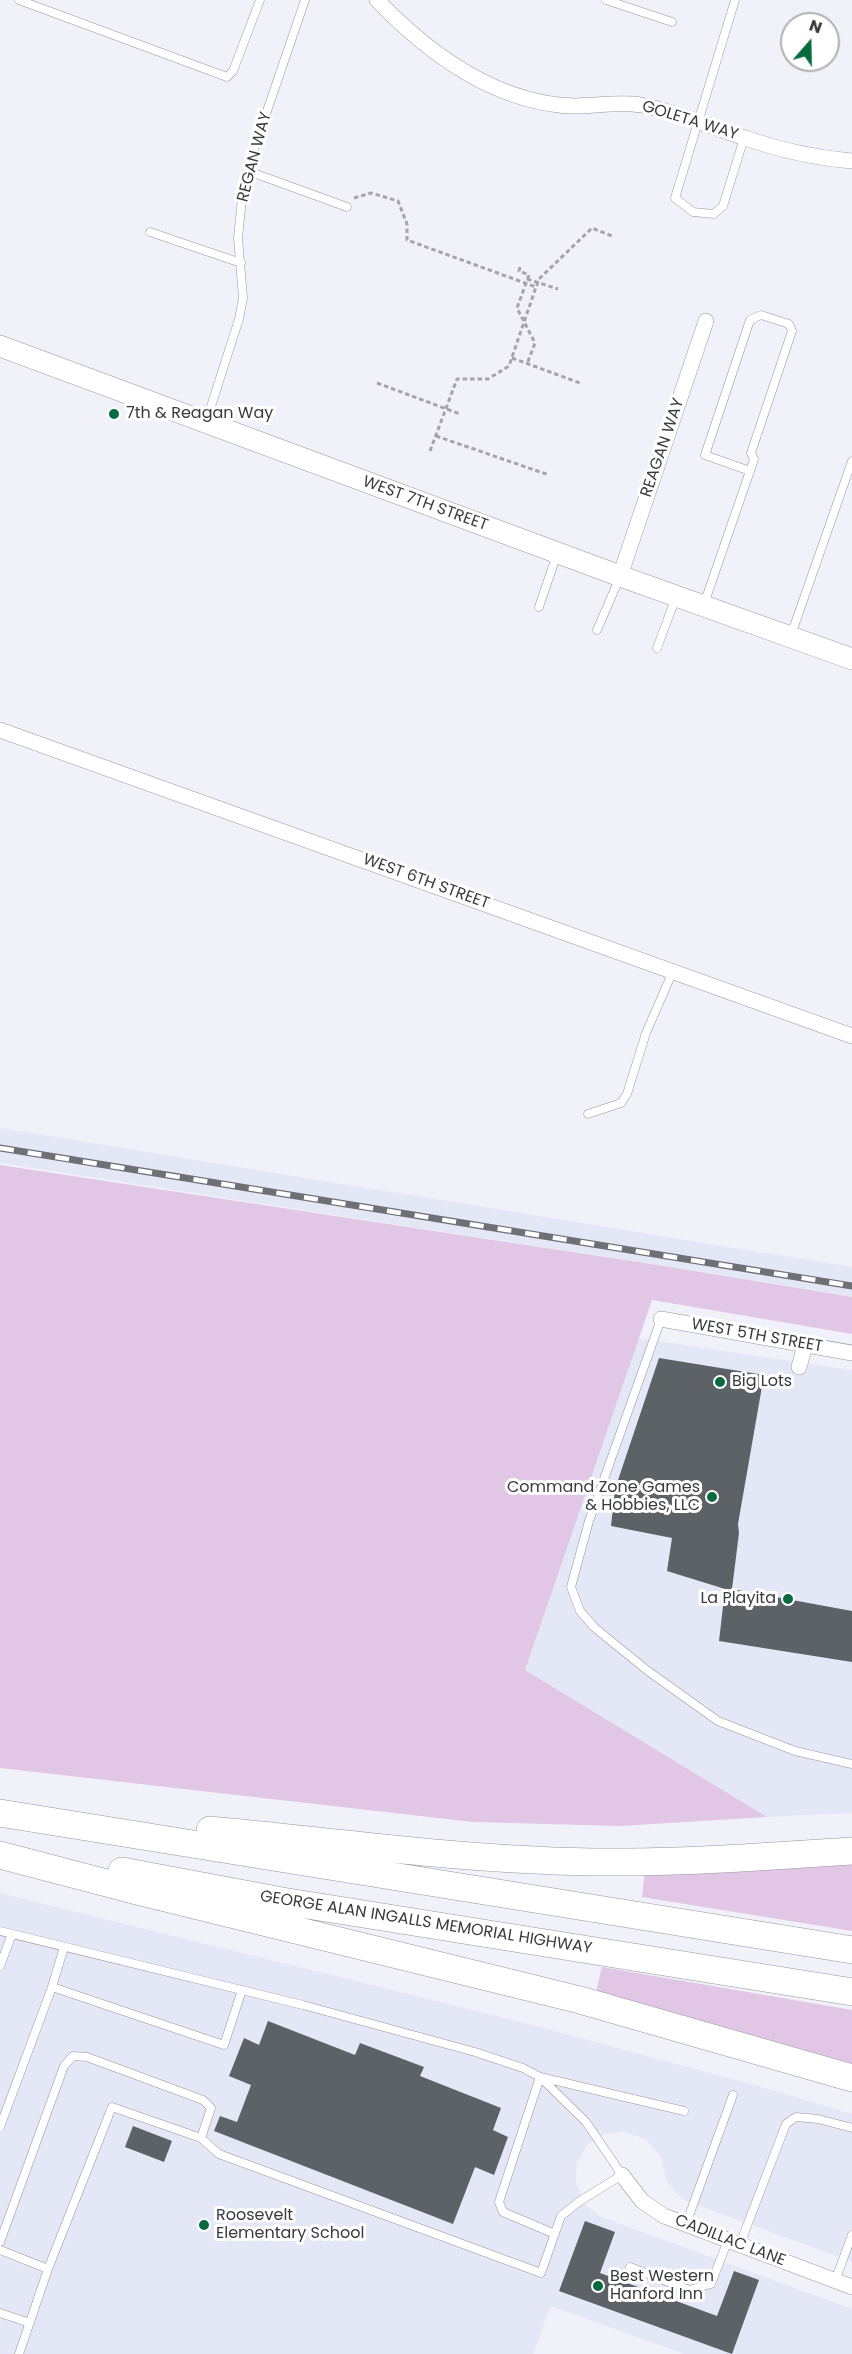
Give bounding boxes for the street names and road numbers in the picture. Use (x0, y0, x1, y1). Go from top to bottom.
street label: GOLETA WAY (640, 97, 740, 145)
street label: REGAN WAY (234, 110, 276, 204)
street label: REAGAN WAY (637, 396, 689, 500)
street label: WEST 7TH STREET (360, 472, 490, 536)
street label: WEST 6TH STREET (360, 850, 492, 914)
street label: WEST 5TH STREET (690, 1315, 824, 1357)
street label: GEORGE ALAN INGALLS MEMORIAL HIGHWAY (259, 1887, 593, 1959)
street label: CADILLAC LANE (672, 2211, 788, 2271)

